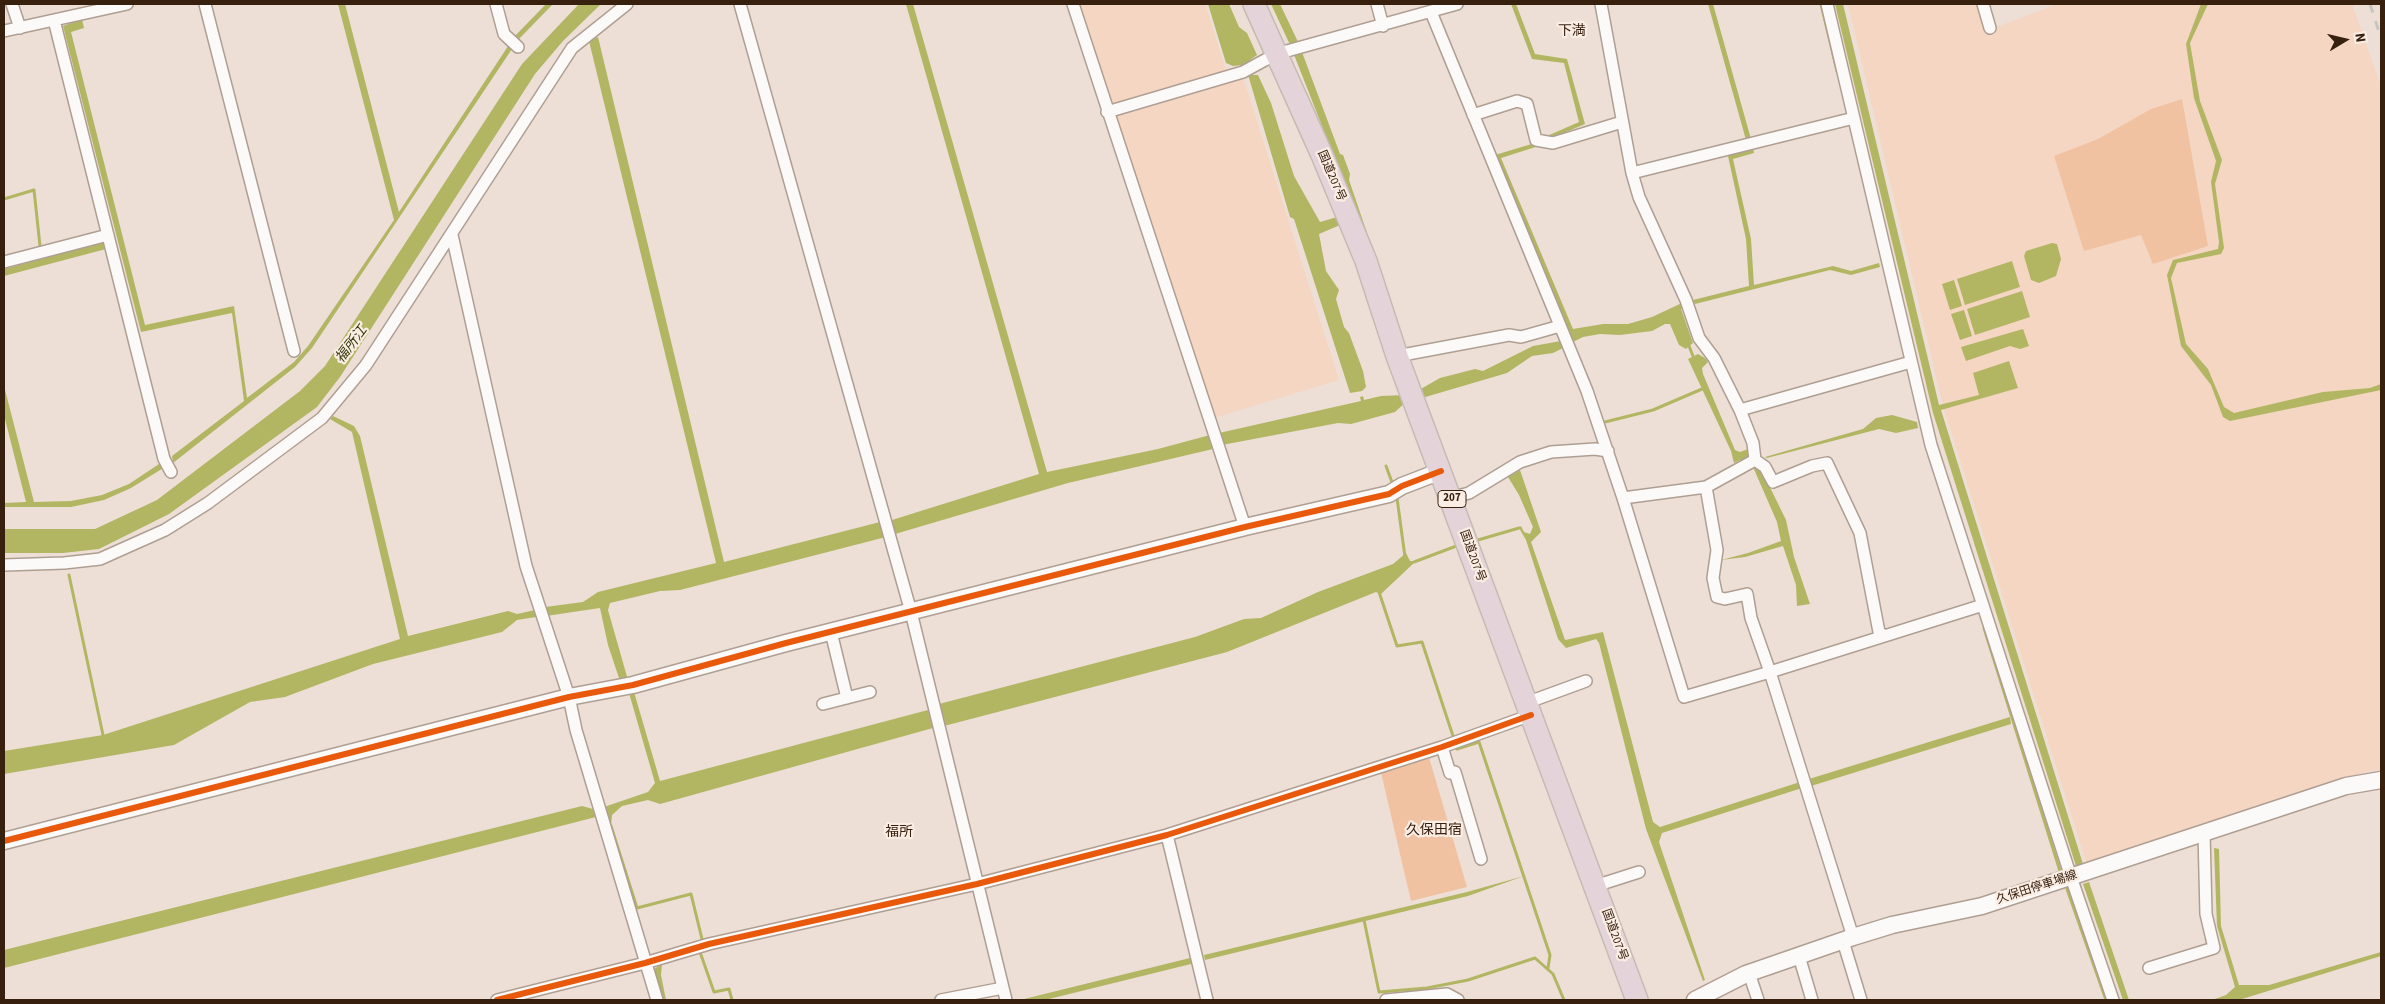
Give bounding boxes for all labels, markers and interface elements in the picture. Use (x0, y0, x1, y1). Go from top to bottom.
north arrow (2320, 15, 2370, 65)
district label: 下満 (1558, 24, 1586, 40)
text: N (2349, 31, 2370, 44)
street label: 国道207号 (1314, 148, 1348, 204)
water label: 福所江 (333, 323, 371, 367)
road number: 207 (1438, 490, 1466, 508)
street label: 国道207号 (1456, 528, 1488, 584)
district label: 久保田宿 (1406, 823, 1462, 839)
district label: 福所 (885, 825, 913, 841)
street label: 久保田停車場線 (1995, 868, 2079, 908)
street label: 国道207号 (1598, 907, 1630, 963)

